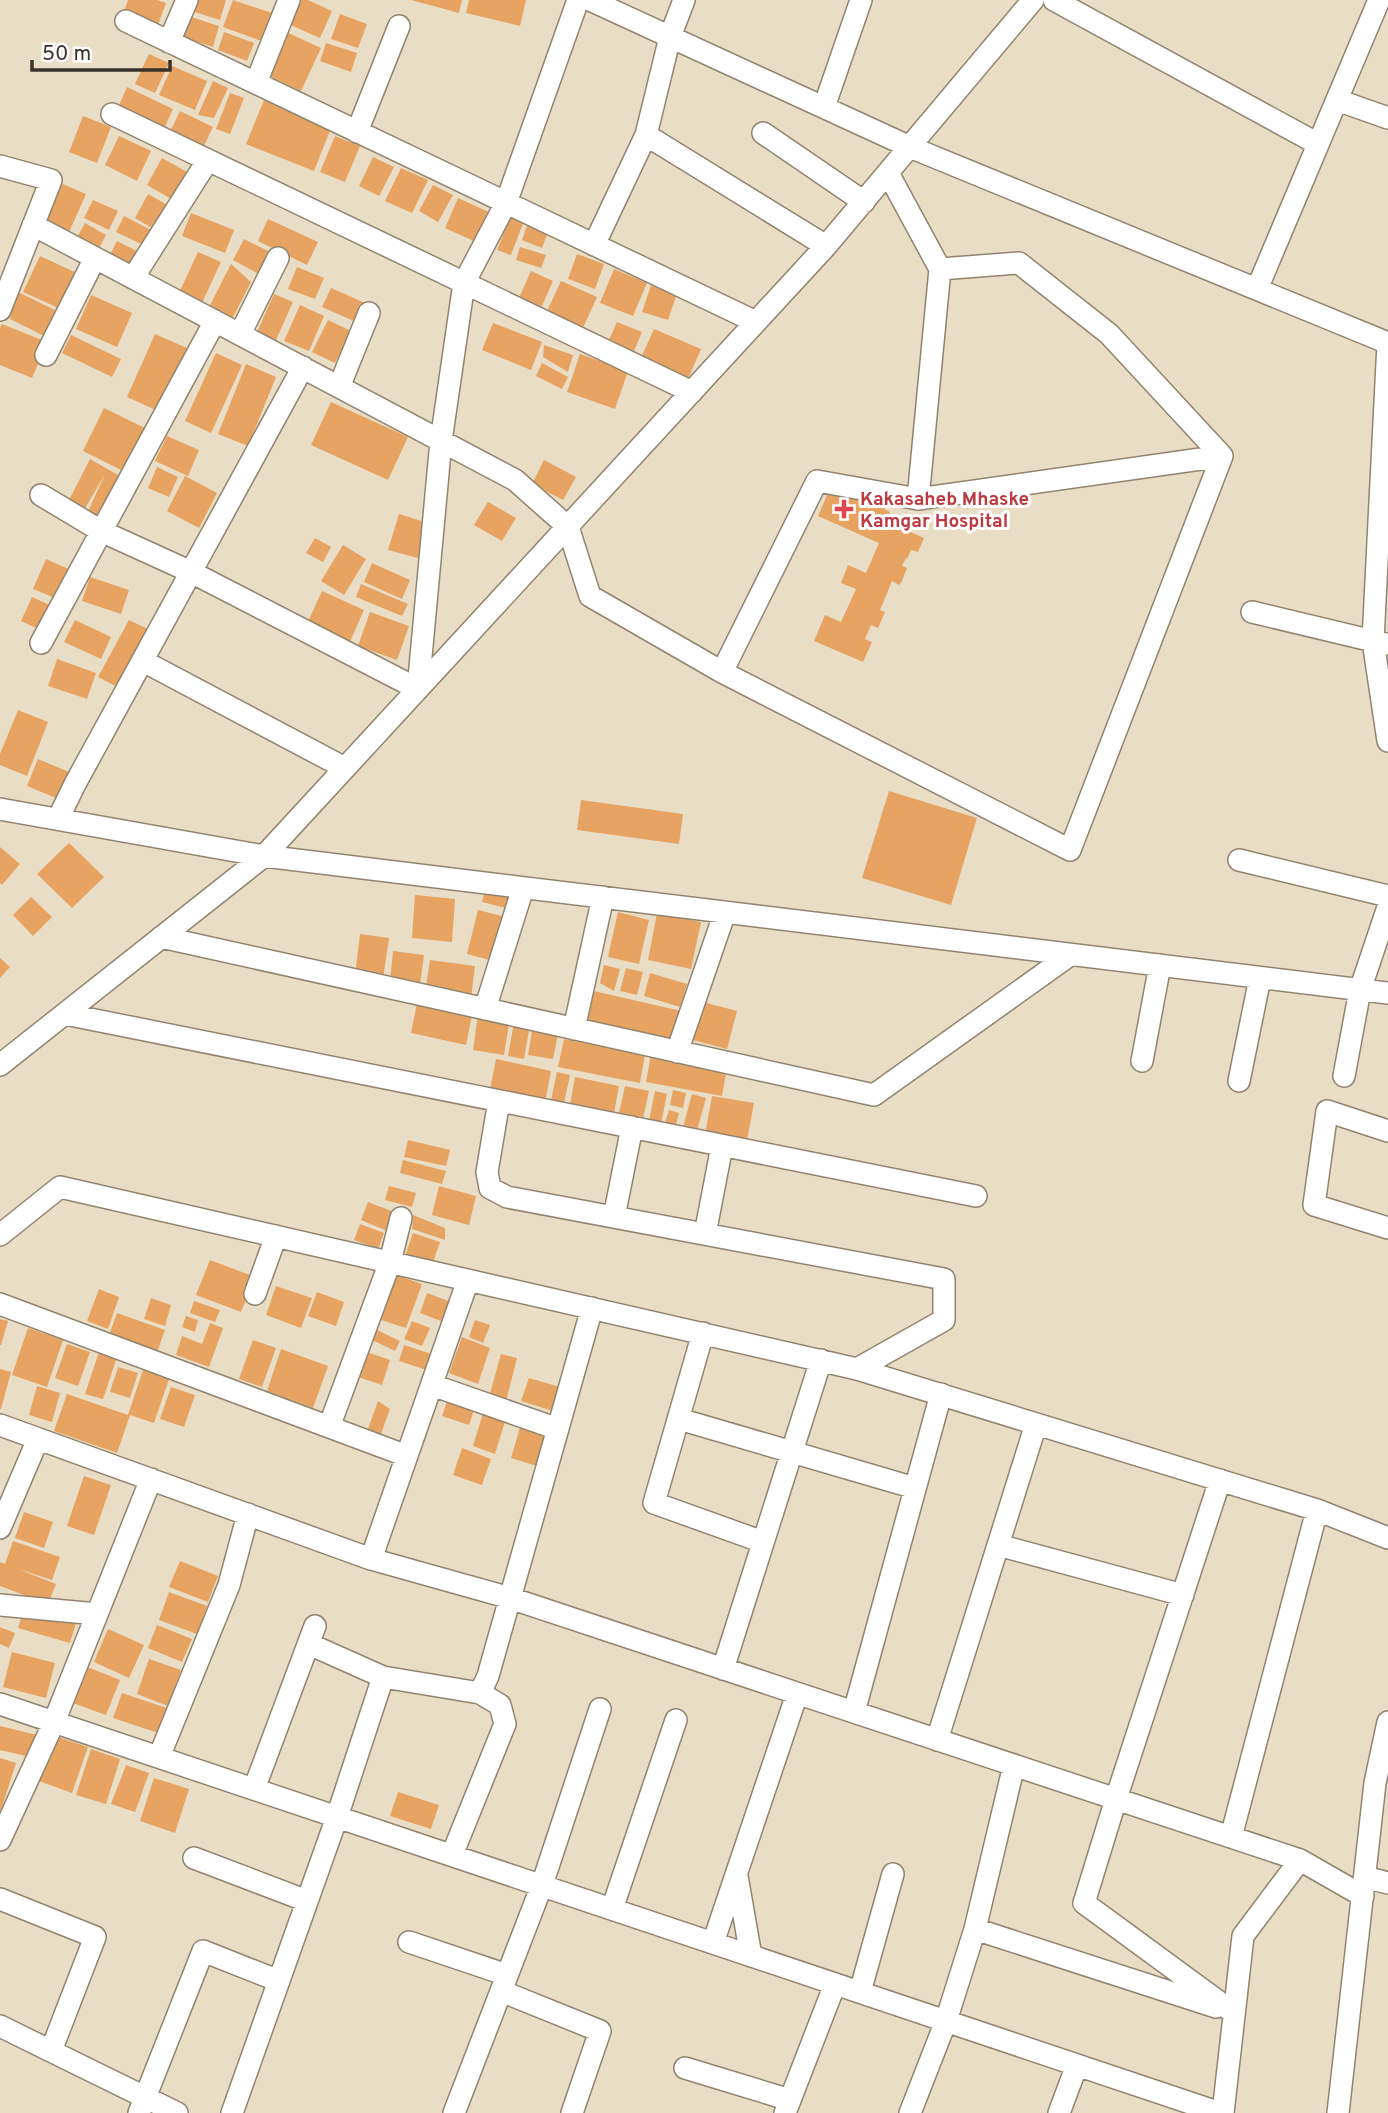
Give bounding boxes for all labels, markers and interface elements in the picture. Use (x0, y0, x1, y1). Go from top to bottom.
scale bar (32, 28, 170, 72)
text: 50 m (42, 41, 91, 68)
place label: Kakasaheb Mhaske Kamgar Hospital (860, 488, 1029, 534)
marker: Kakasaheb Mhaske Kamgar Hospital (834, 499, 854, 519)

